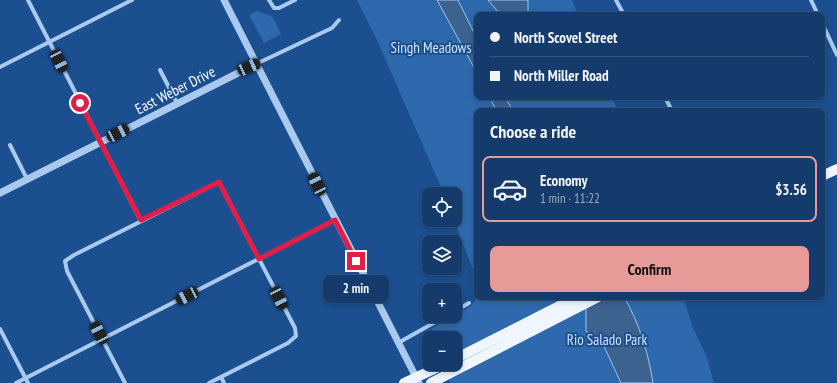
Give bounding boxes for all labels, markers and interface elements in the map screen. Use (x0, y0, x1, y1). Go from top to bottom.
text: North Scovel Street (514, 28, 617, 47)
park label: Singh Meadows (390, 38, 472, 57)
car (48, 48, 70, 74)
car (236, 57, 262, 77)
street label: East Weber Drive (132, 62, 218, 118)
text: North Miller Road (514, 66, 609, 85)
route start (71, 94, 89, 112)
text: Choose a ride (490, 120, 576, 143)
car (105, 122, 131, 144)
car (306, 171, 328, 197)
icon: car (492, 171, 528, 207)
text: Economy (540, 171, 588, 190)
text: $3.56 (775, 180, 807, 199)
map controls (422, 187, 462, 371)
button: locate (422, 187, 462, 227)
text: 1 min · 11:22 (540, 190, 600, 207)
button: layers (422, 235, 462, 275)
button: Confirm (490, 246, 809, 292)
route end (347, 252, 365, 270)
callout: 2 min (323, 275, 389, 303)
text: 2 min (343, 280, 369, 297)
button: + (422, 283, 462, 323)
car (174, 285, 200, 307)
car (268, 285, 290, 311)
car (88, 320, 110, 346)
park label: Rio Salado Park (567, 330, 647, 349)
button: − (422, 331, 462, 371)

